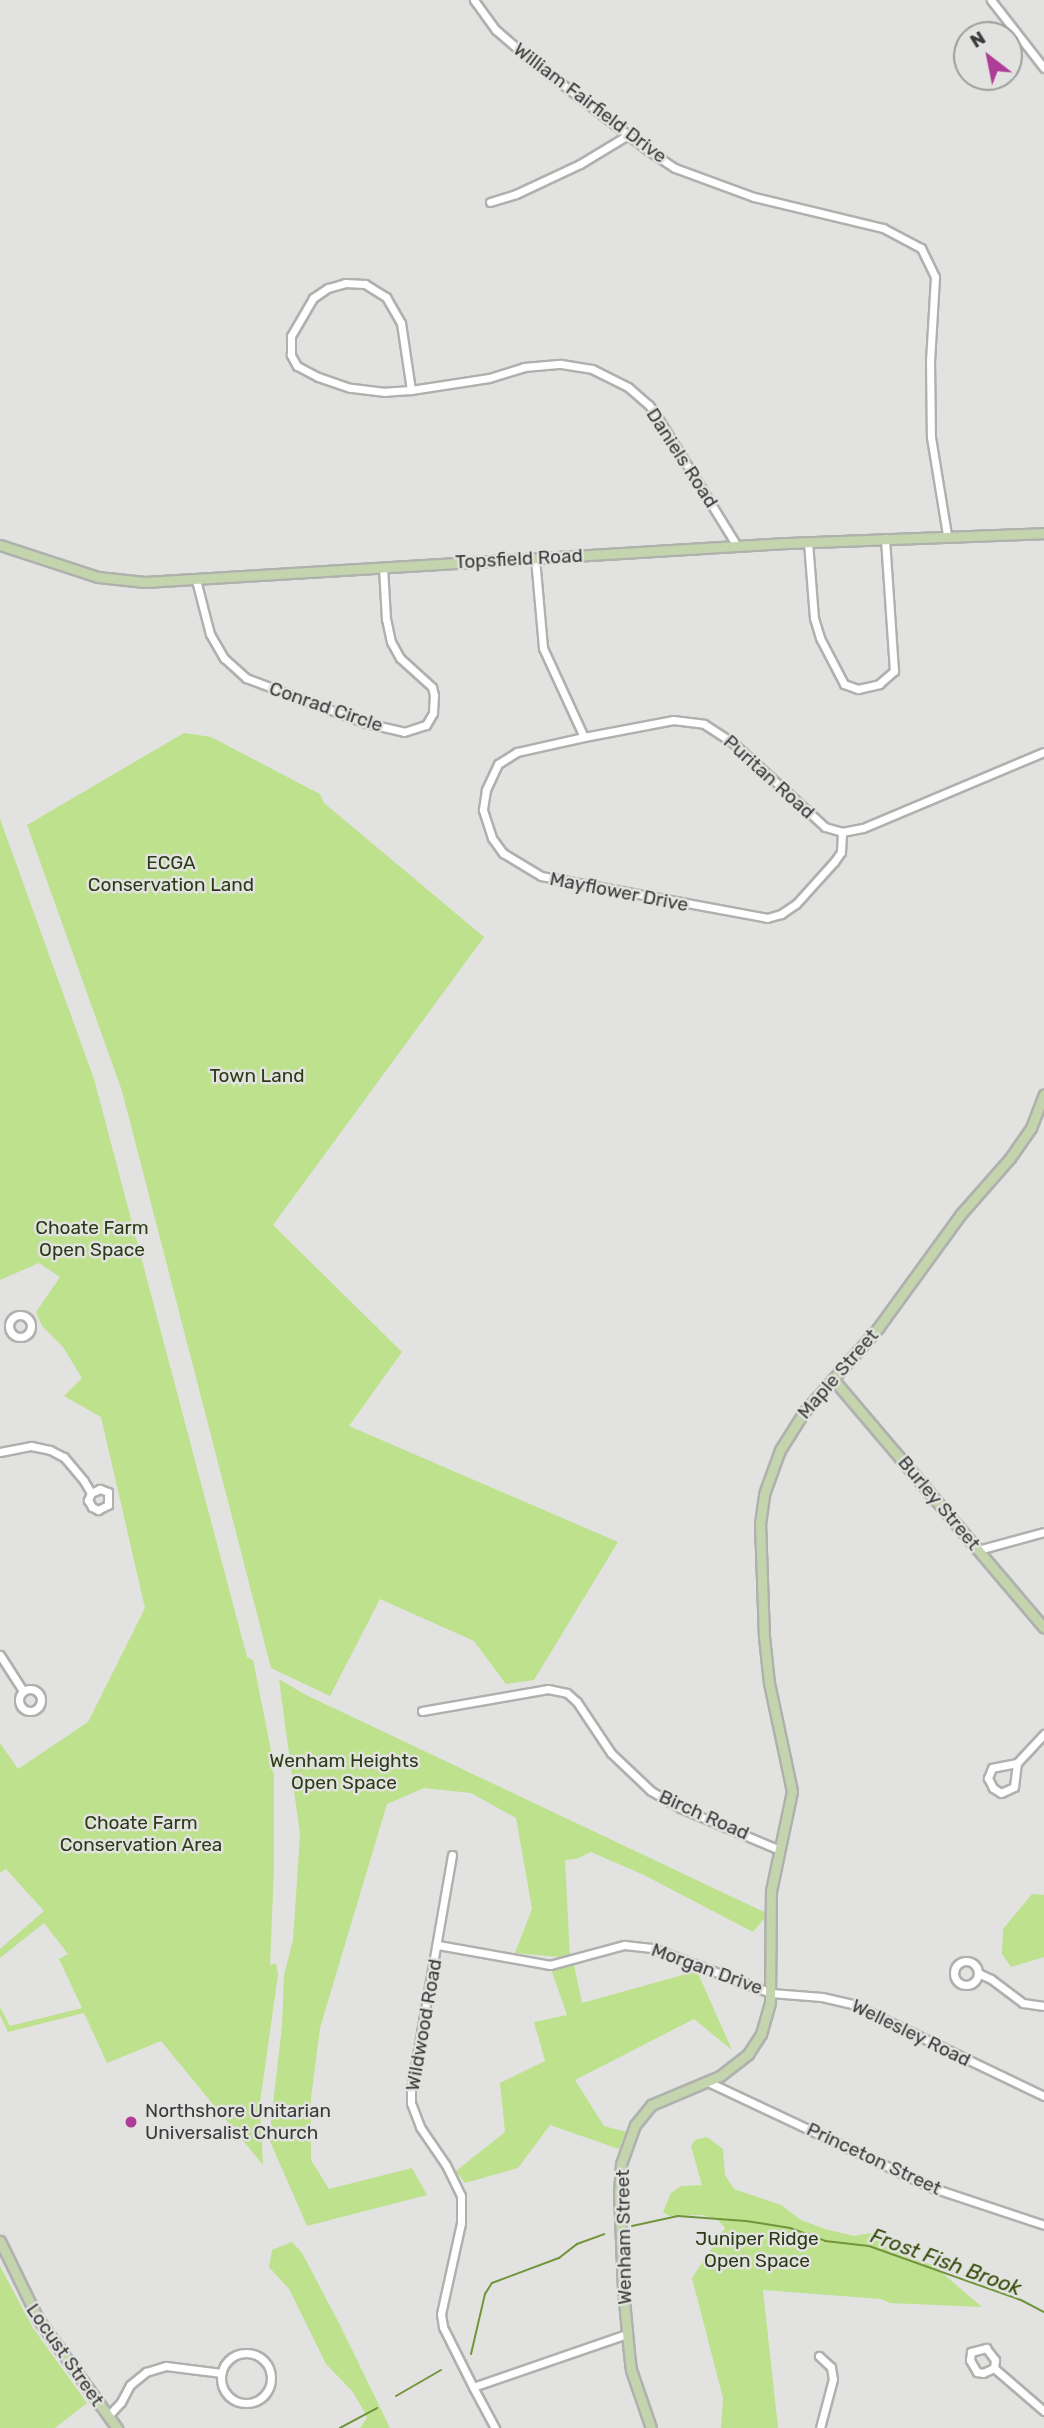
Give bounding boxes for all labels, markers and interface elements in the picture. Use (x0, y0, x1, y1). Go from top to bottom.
north arrow (953, 21, 1023, 91)
text: N (966, 26, 990, 53)
street label: William Fairfield Drive (509, 38, 671, 168)
street label: Daniels Road (641, 404, 723, 512)
street label: Topsfield Road (455, 544, 583, 574)
street label: Conrad Circle (266, 677, 386, 737)
street label: Puritan Road (719, 730, 819, 824)
park label: ECGA Conservation Land (88, 852, 254, 896)
street label: Mayflower Drive (548, 867, 690, 917)
park label: Town Land (209, 1065, 305, 1087)
park label: Choate Farm Open Space (35, 1217, 149, 1261)
street label: Maple Street (793, 1324, 883, 1424)
street label: Burley Street (893, 1451, 985, 1555)
park label: Wenham Heights Open Space (269, 1750, 419, 1794)
street label: Birch Road (655, 1785, 753, 1845)
park label: Choate Farm Conservation Area (59, 1812, 223, 1856)
street label: Morgan Drive (648, 1938, 766, 2000)
street label: Wildwood Road (401, 1957, 447, 2093)
street label: Wellesley Road (848, 1994, 974, 2072)
place label: Northshore Unitarian Universalist Church (145, 2100, 331, 2144)
marker: Northshore Unitarian Universalist Church (123, 2114, 139, 2130)
street label: Princeton Street (803, 2118, 945, 2200)
street label: Wenham Street (611, 2169, 637, 2305)
water label: Frost Fish Brook (867, 2223, 1025, 2301)
park label: Juniper Ridge Open Space (695, 2228, 819, 2272)
street label: Locust Street (21, 2299, 109, 2411)

